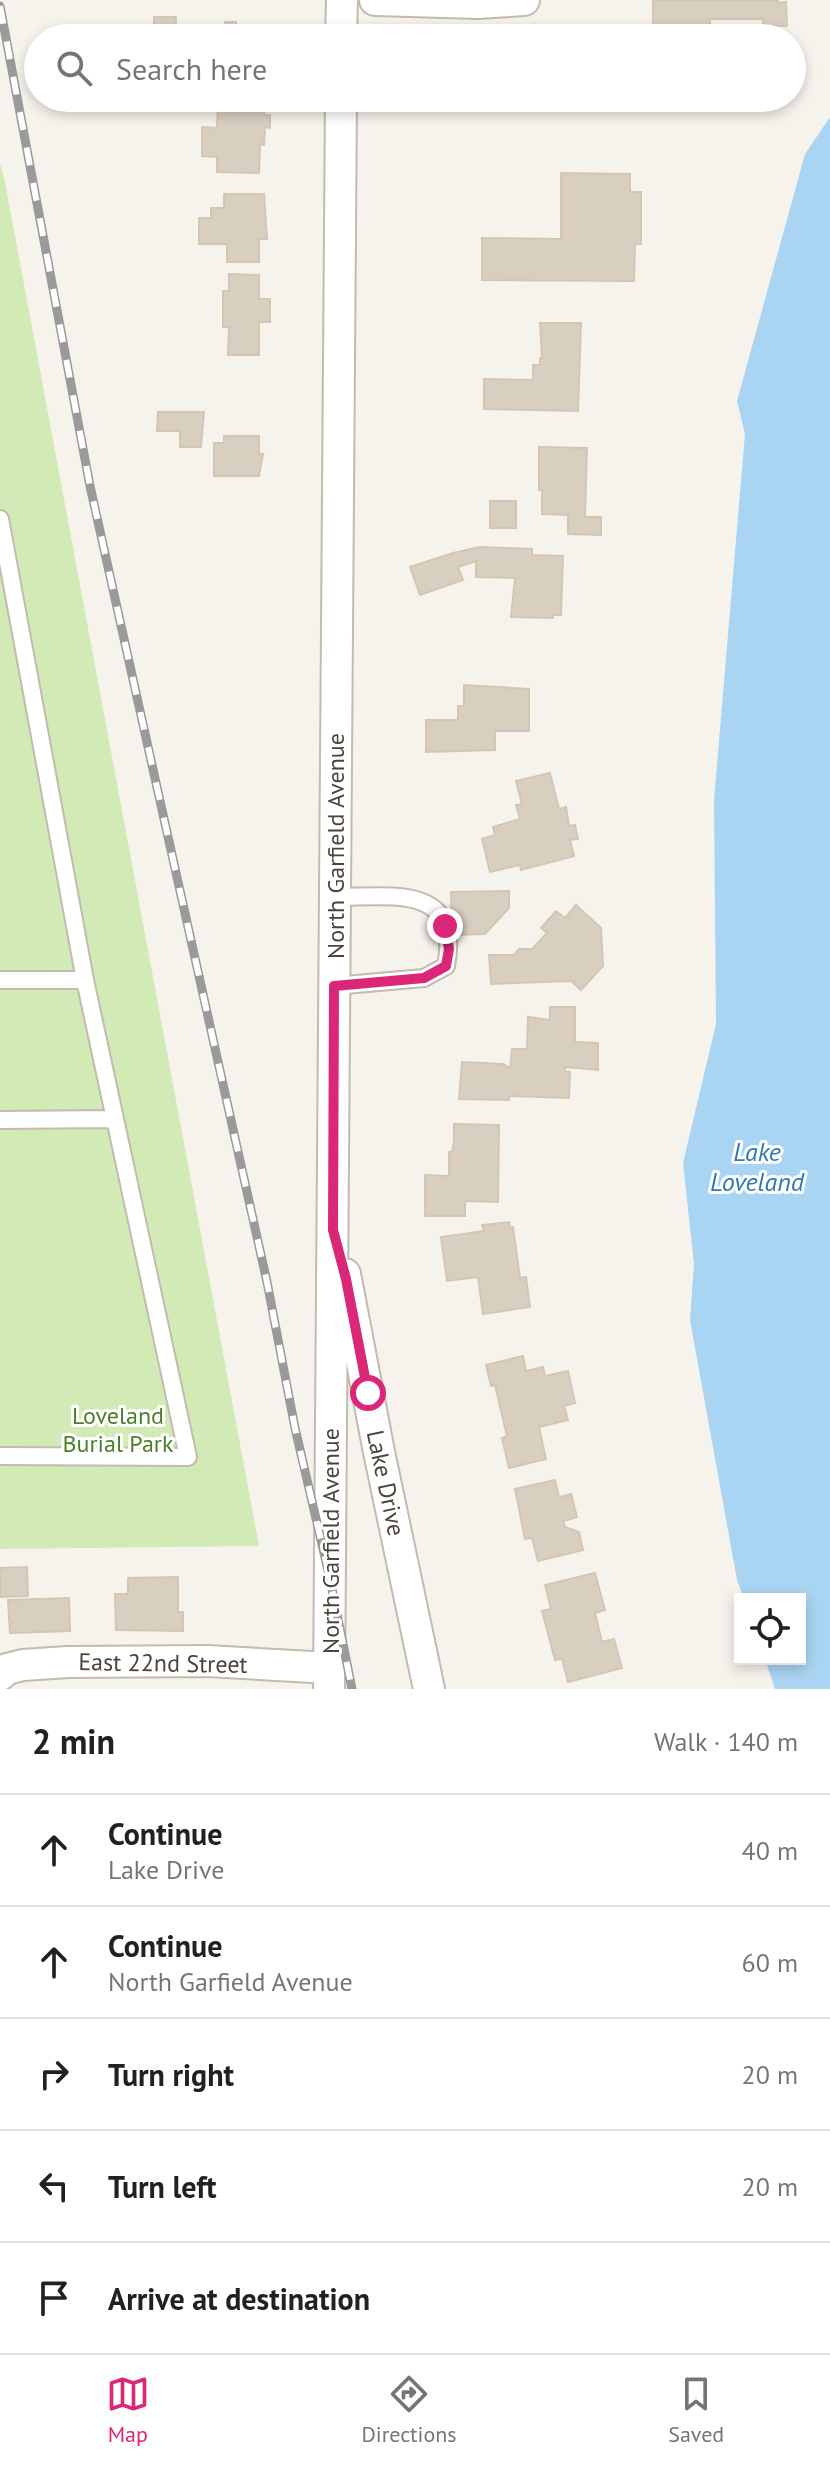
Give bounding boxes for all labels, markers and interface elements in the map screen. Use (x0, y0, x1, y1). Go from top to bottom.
search box (24, 24, 806, 112)
icon: search (52, 46, 96, 90)
text: Search here (116, 49, 267, 88)
street label: North Garfield Avenue (320, 733, 351, 959)
route end (427, 908, 463, 944)
water label: Lake Loveland (710, 1135, 805, 1198)
route start (350, 1375, 386, 1411)
park label: Loveland Burial Park (63, 1400, 174, 1459)
street label: Lake Drive (360, 1427, 412, 1539)
street label: North Garfield Avenue (315, 1428, 346, 1654)
map controls (734, 1593, 806, 1665)
button: locate (734, 1593, 806, 1665)
street label: East 22nd Street (78, 1646, 248, 1680)
text: 2 min (32, 1719, 115, 1763)
text: Walk · 140 m (654, 1725, 798, 1758)
text: Continue (108, 1814, 222, 1853)
icon: ahead (32, 1828, 76, 1872)
text: 40 m (742, 1834, 798, 1867)
text: Lake Drive (108, 1853, 224, 1886)
text: Continue (108, 1926, 222, 1965)
icon: ahead (32, 1940, 76, 1984)
text: 60 m (742, 1946, 798, 1979)
text: North Garfield Avenue (108, 1965, 353, 1998)
icon: right (32, 2052, 76, 2096)
text: Turn right (108, 2055, 234, 2094)
text: 20 m (742, 2058, 798, 2091)
icon: left (32, 2164, 76, 2208)
text: Turn left (108, 2167, 216, 2206)
text: 20 m (742, 2170, 798, 2203)
icon: arrive (32, 2276, 76, 2320)
text: Arrive at destination (108, 2279, 370, 2318)
tab: Map (106, 2372, 150, 2448)
tab: Directions (361, 2372, 457, 2448)
tab: Saved (668, 2372, 724, 2448)

